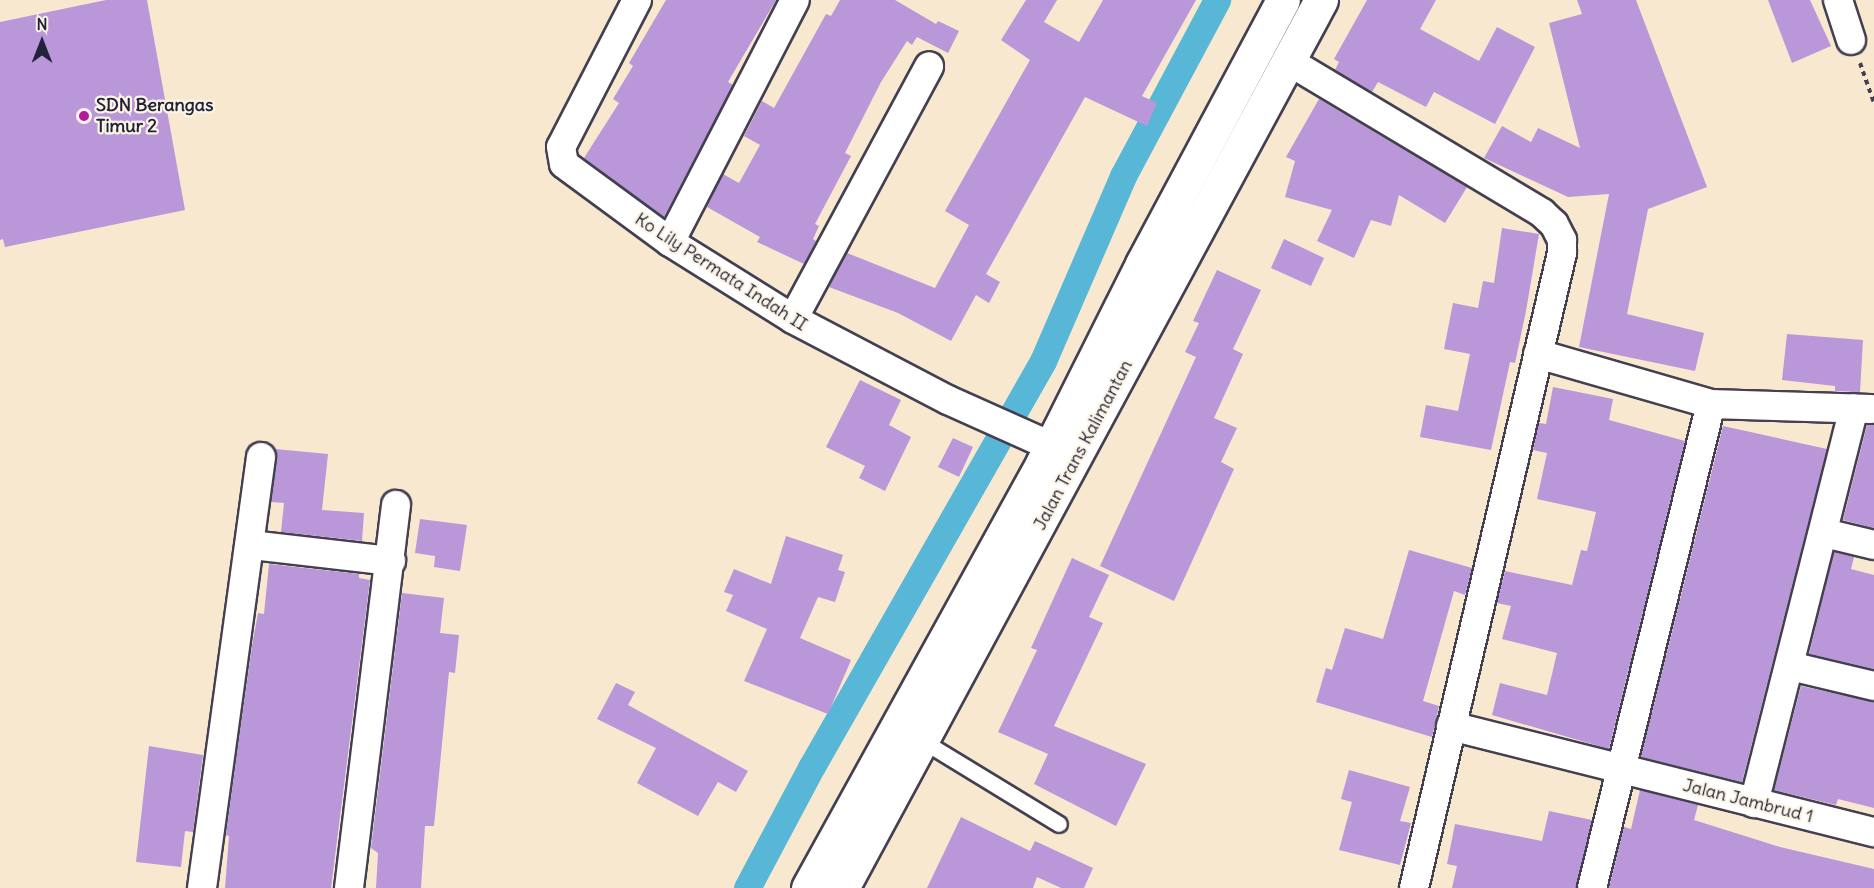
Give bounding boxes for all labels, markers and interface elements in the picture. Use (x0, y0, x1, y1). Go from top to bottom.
north arrow (12, 12, 72, 72)
text: N (36, 14, 48, 34)
place label: SDN Berangas Timur 2 (96, 95, 213, 138)
marker: SDN Berangas Timur 2 (77, 109, 91, 123)
street label: Ko Lily Permata Indah II (631, 208, 811, 336)
street label: Jalan Trans Kalimantan (1029, 356, 1137, 534)
street label: Jalan Jambrud 1 (1681, 774, 1815, 828)

